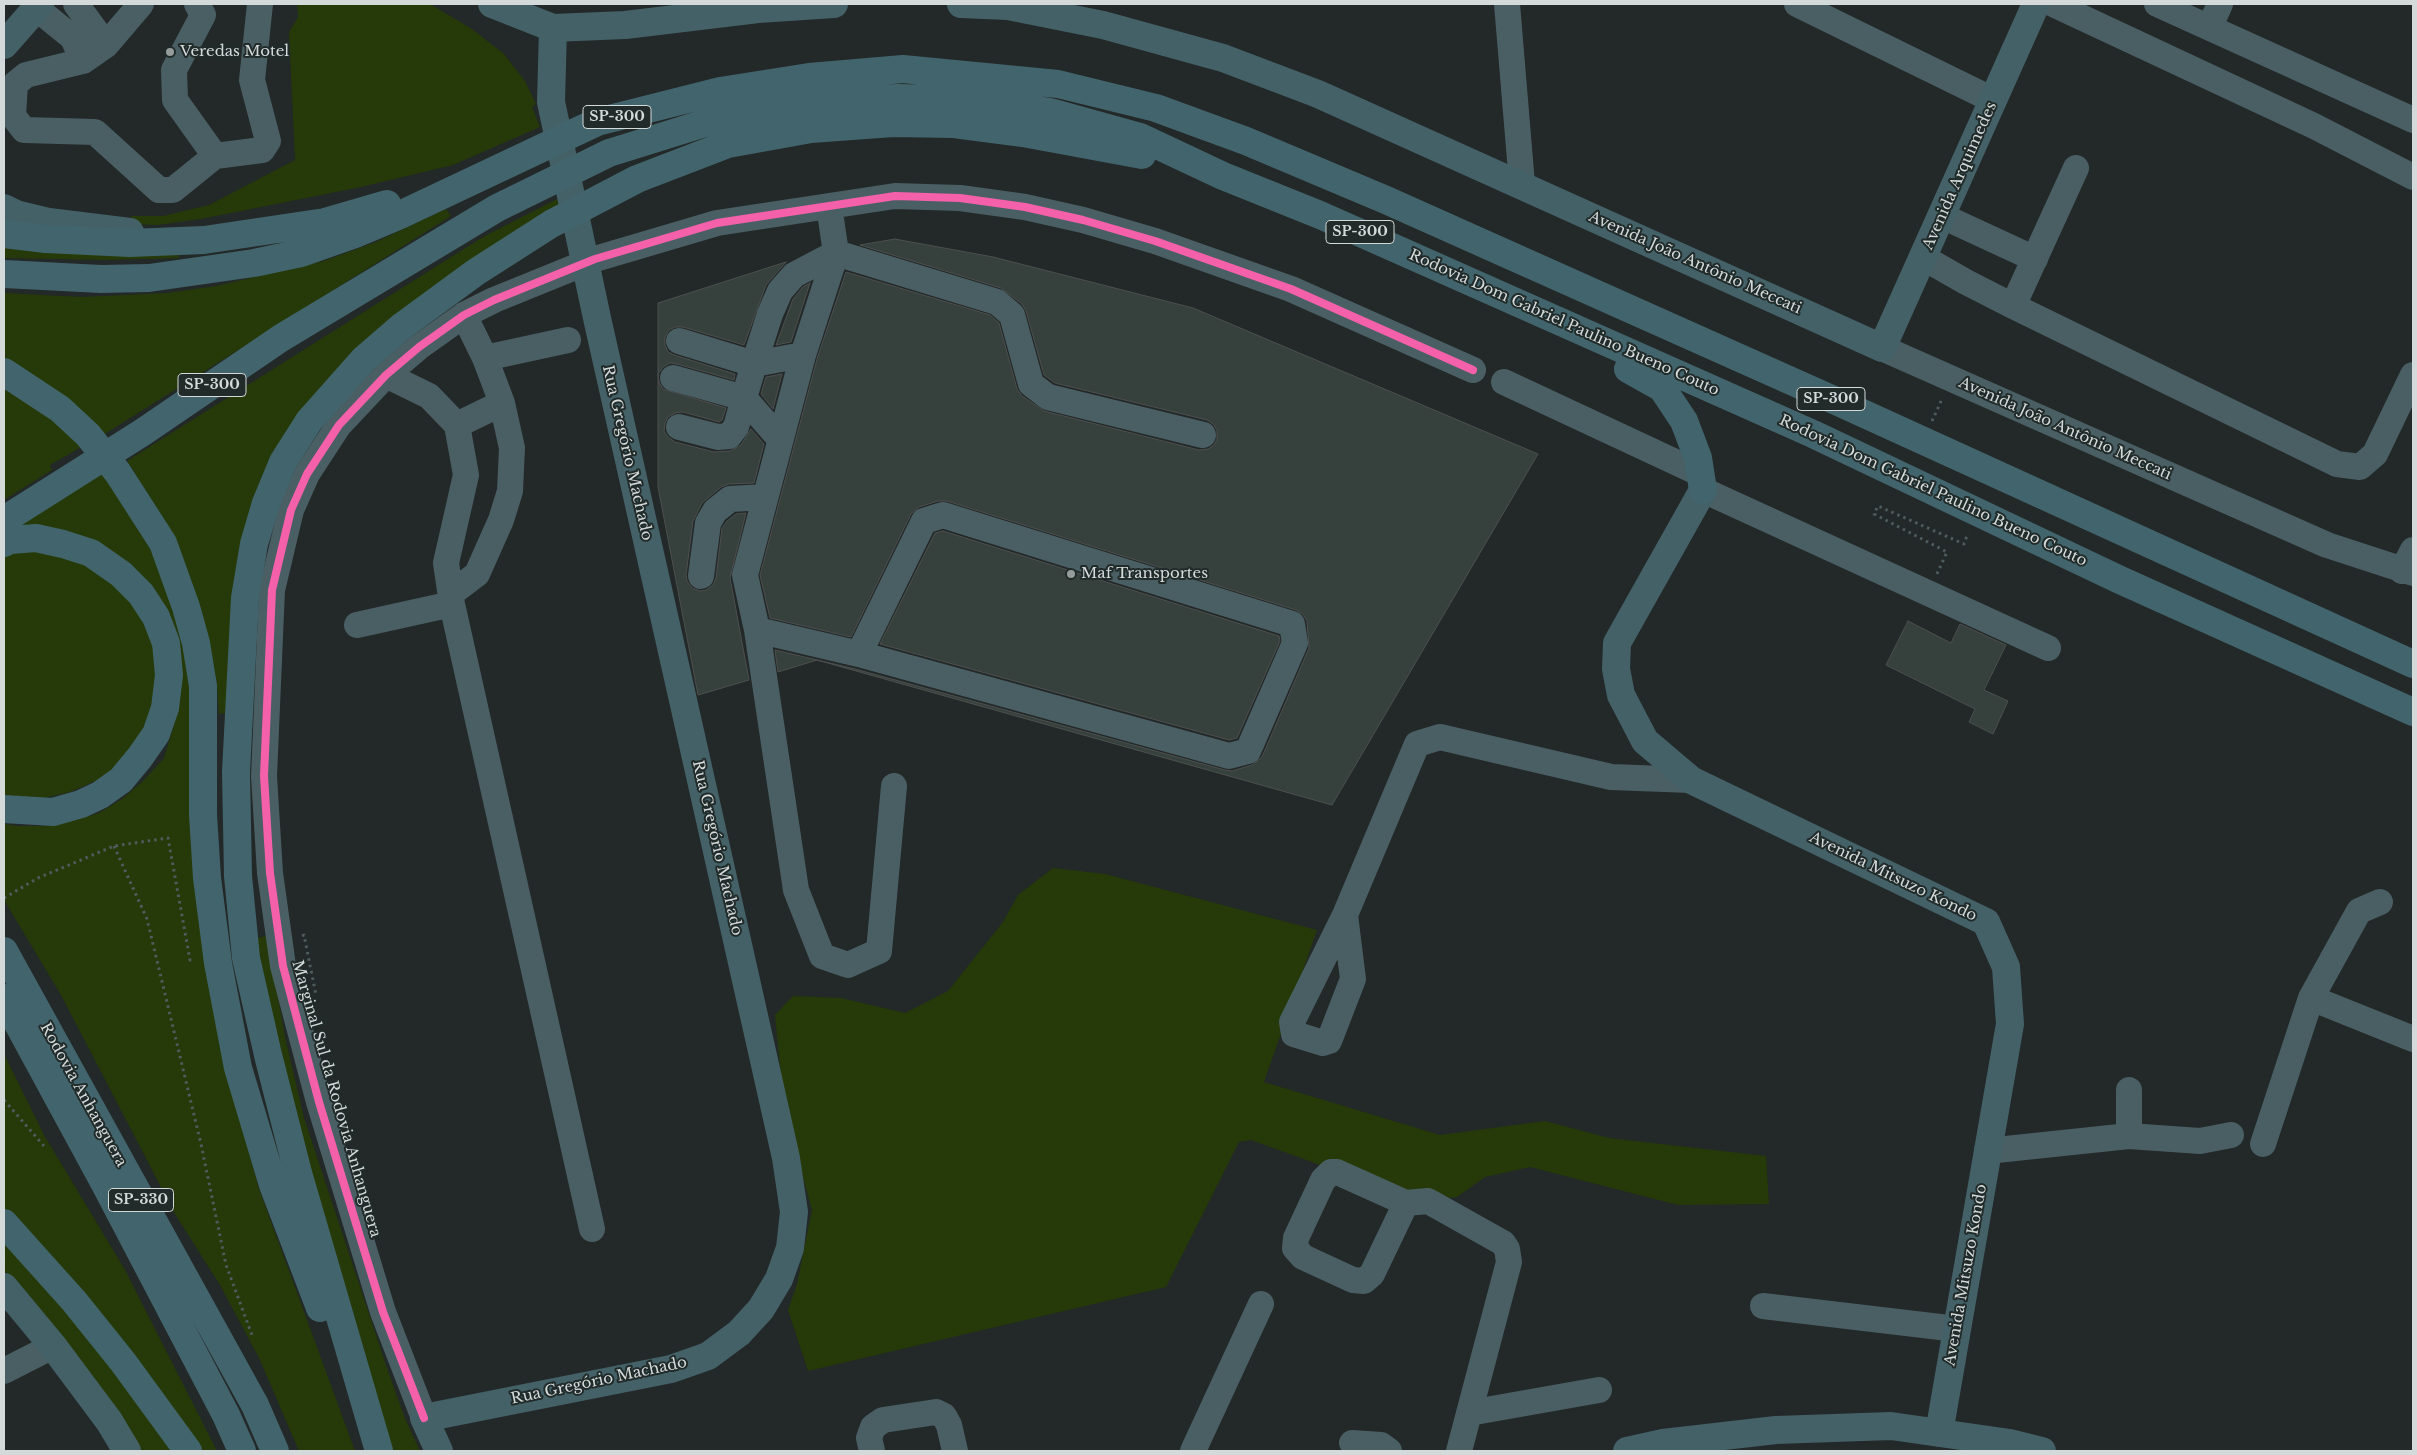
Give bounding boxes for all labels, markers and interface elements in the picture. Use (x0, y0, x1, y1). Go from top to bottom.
place label: Veredas Motel (180, 43, 289, 61)
marker: Veredas Motel (164, 46, 176, 58)
street label: Avenida Arquimedes (1919, 99, 2001, 253)
road number: SP-300 (583, 105, 651, 128)
street label: Avenida João Antônio Meccati (1586, 208, 1804, 318)
road number: SP-300 (1326, 220, 1394, 243)
street label: Rodovia Dom Gabriel Paulino Bueno Couto (1406, 246, 1722, 400)
street label: Rua Gregório Machado (598, 364, 656, 542)
road number: SP-300 (178, 374, 246, 396)
street label: Avenida João Antônio Meccati (1956, 374, 2174, 484)
road number: SP-300 (1797, 388, 1865, 410)
street label: Rodovia Dom Gabriel Paulino Bueno Couto (1776, 412, 2090, 570)
place label: Maf Transportes (1081, 565, 1208, 583)
marker: Maf Transportes (1065, 568, 1077, 580)
street label: Rua Gregório Machado (688, 759, 746, 937)
street label: Avenida Mitsuzo Kondo (1806, 829, 1980, 925)
street label: Marginal Sul da Rodovia Anhanguera (288, 958, 384, 1240)
street label: Rodovia Anhanguera (36, 1020, 130, 1170)
street label: Avenida Mitsuzo Kondo (1941, 1183, 1991, 1367)
road number: SP-330 (108, 1188, 174, 1212)
street label: Rua Gregório Machado (509, 1354, 689, 1408)

